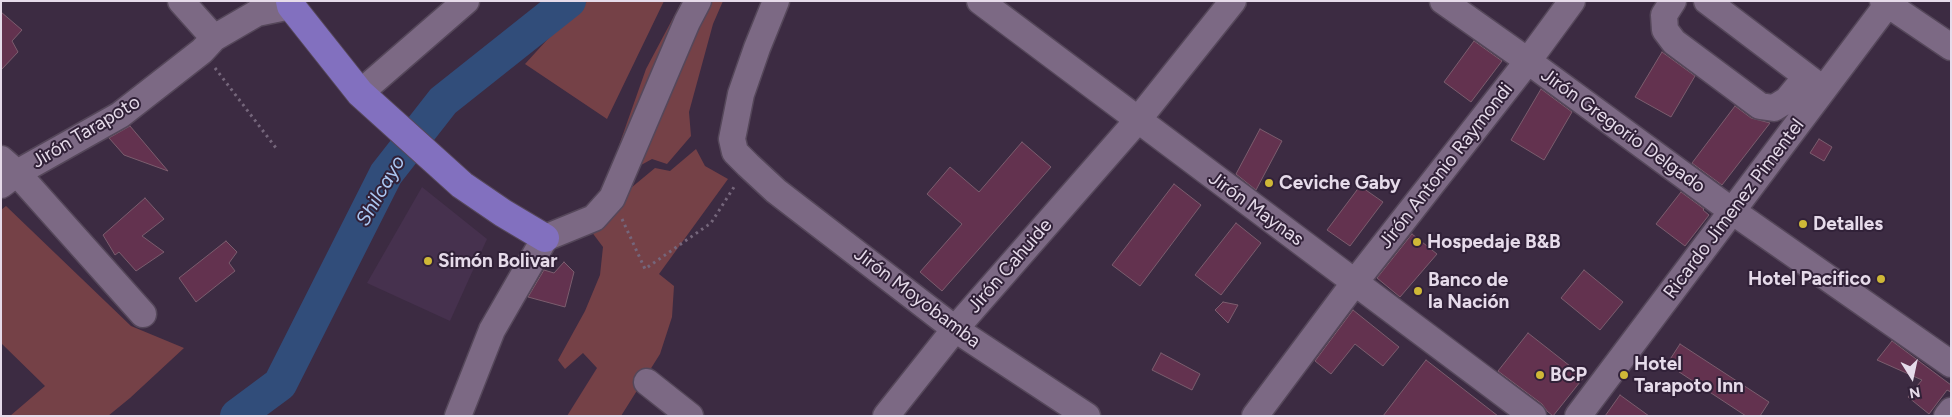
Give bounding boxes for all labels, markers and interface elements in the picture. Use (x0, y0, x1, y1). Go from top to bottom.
street label: Jirón Gregorio Delgado (1536, 64, 1710, 198)
street label: Jirón Antonio Raymondi (1374, 79, 1518, 253)
street label: Jirón Tarapoto (28, 91, 144, 173)
street label: Ricardo Jimenez Pimentel (1659, 114, 1809, 304)
water label: Shilcayo (351, 152, 411, 230)
street label: Jirón Maynas (1204, 167, 1308, 251)
place label: Ceviche Gaby (1279, 172, 1401, 194)
marker: Ceviche Gaby (1263, 177, 1275, 189)
place label: Detalles (1813, 213, 1883, 235)
street label: Jirón Cahuide (963, 214, 1057, 318)
marker: Detalles (1797, 218, 1809, 230)
place label: Hospedaje B&B (1427, 231, 1561, 253)
marker: Hospedaje B&B (1411, 236, 1423, 248)
street label: Jirón Moyobamba (849, 243, 985, 353)
place label: Simón Bolivar (438, 250, 557, 272)
marker: Simón Bolivar (422, 255, 434, 267)
place label: Hotel Pacifico (1748, 268, 1871, 290)
place label: Banco de la Nación (1428, 269, 1509, 313)
marker: Hotel Pacifico (1875, 273, 1887, 285)
marker: Banco de la Nación (1412, 285, 1424, 297)
north arrow (1887, 352, 1937, 402)
place label: Hotel Tarapoto Inn (1634, 353, 1744, 397)
place label: BCP (1550, 364, 1587, 386)
marker: BCP (1534, 369, 1546, 381)
marker: Hotel Tarapoto Inn (1618, 369, 1630, 381)
text: N (1908, 383, 1922, 402)

